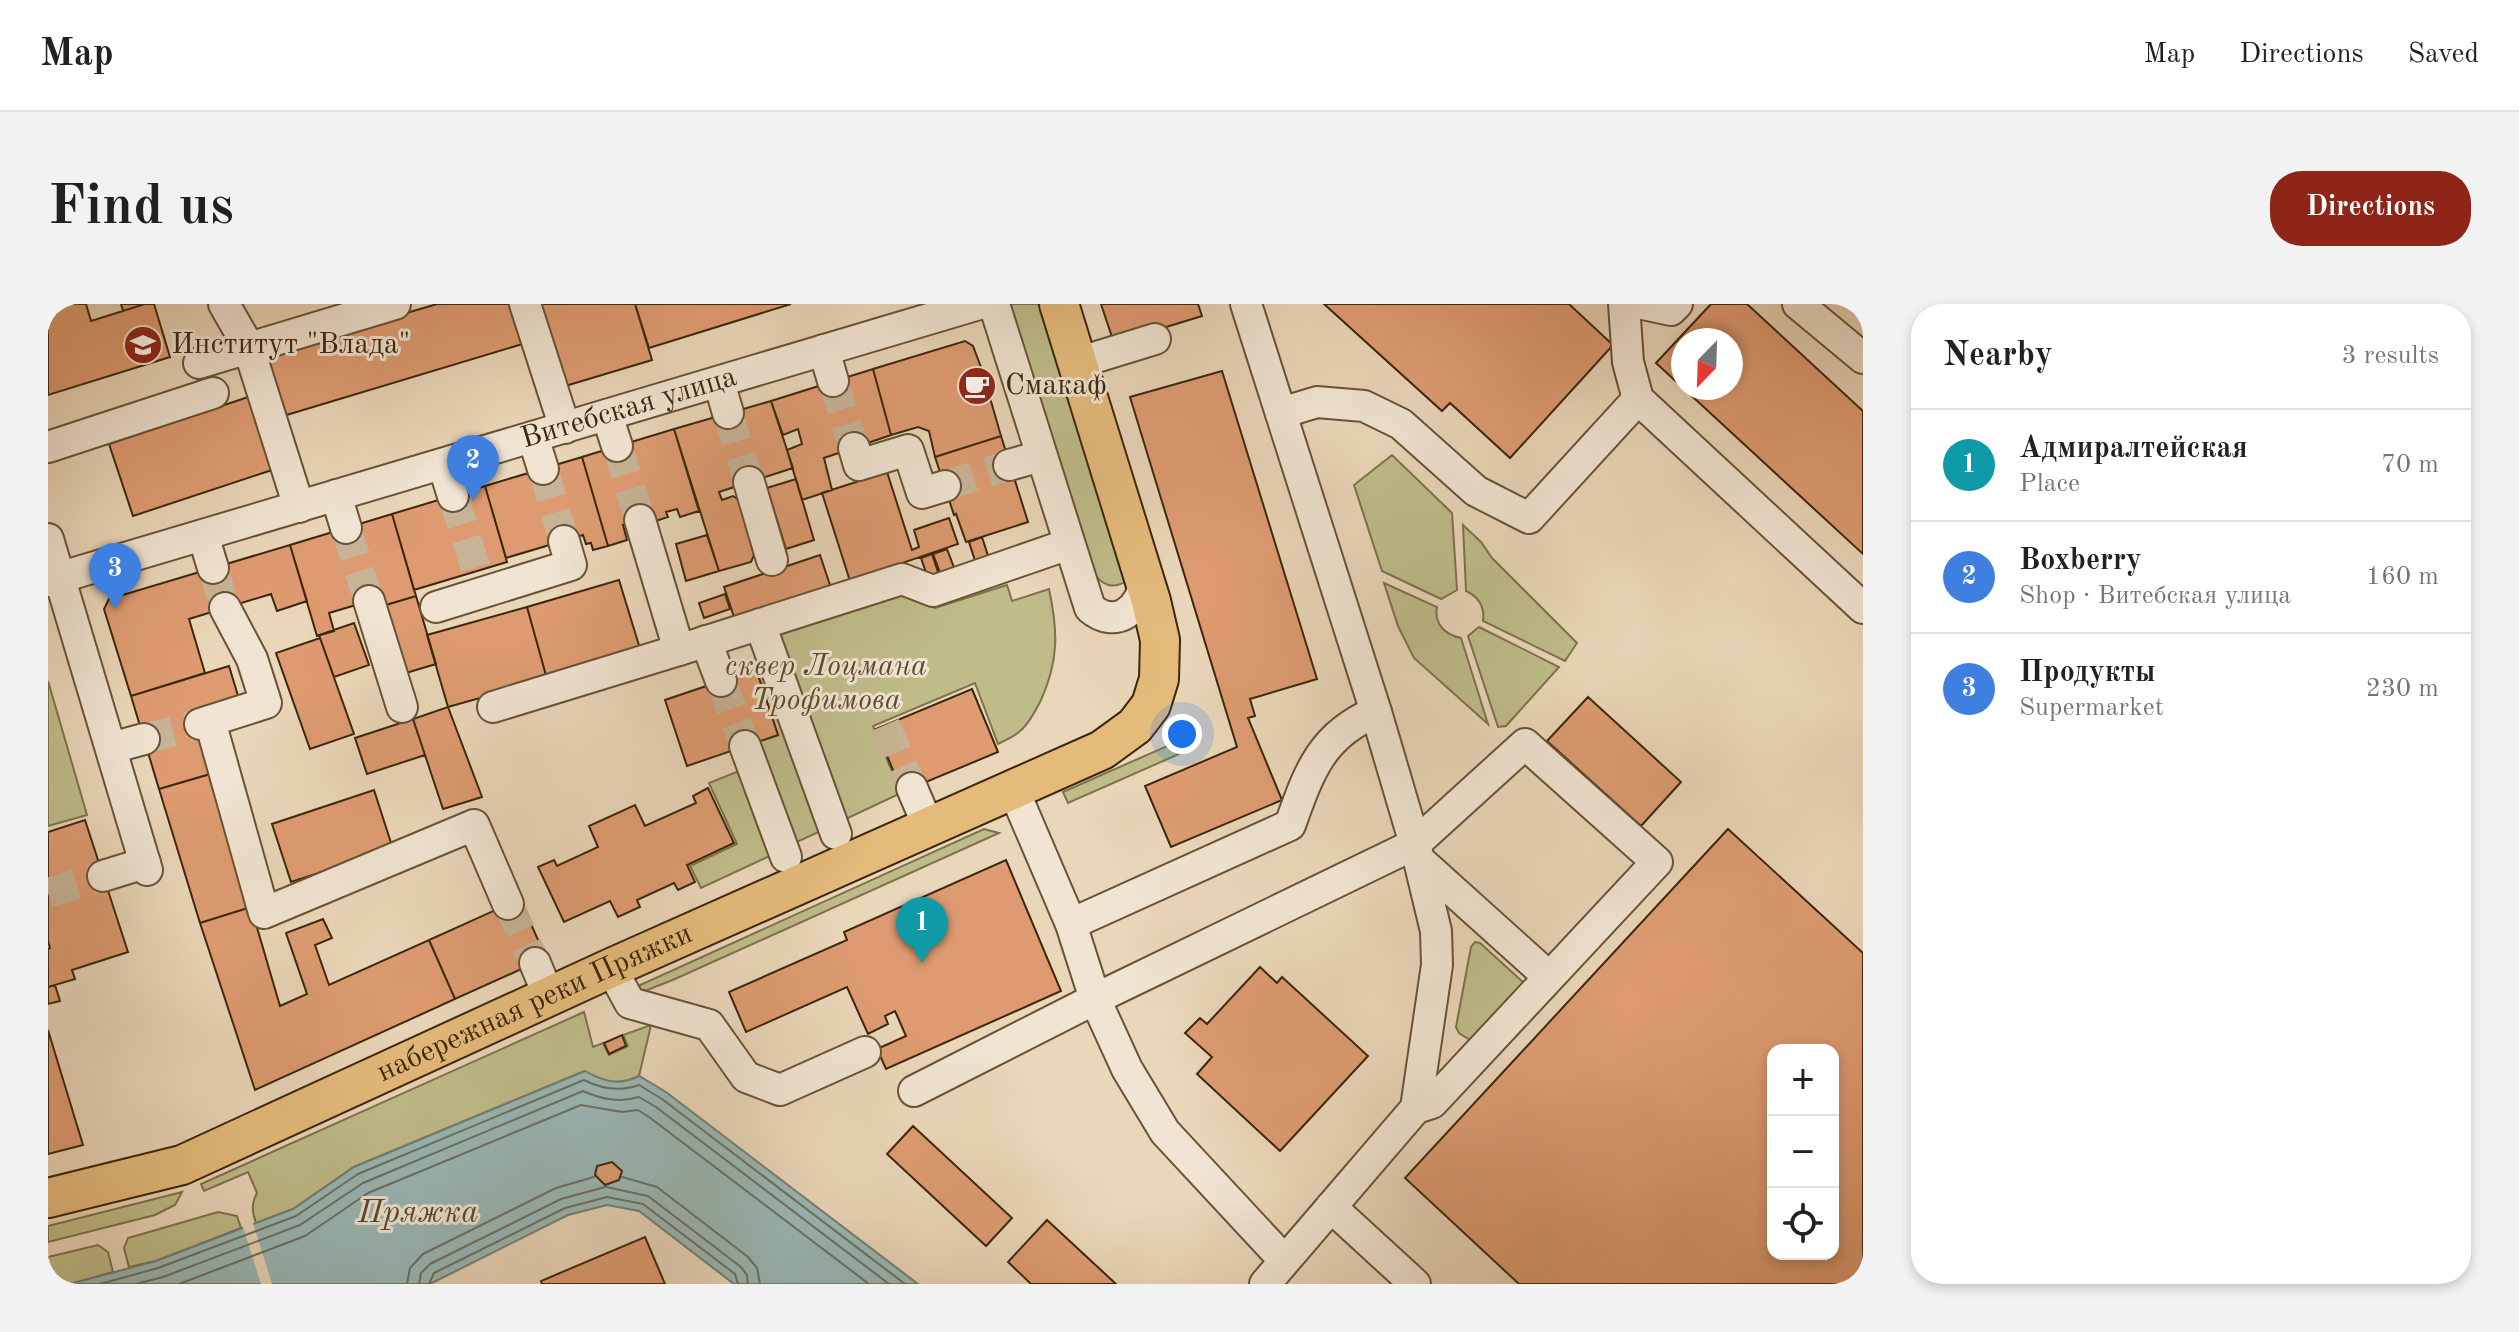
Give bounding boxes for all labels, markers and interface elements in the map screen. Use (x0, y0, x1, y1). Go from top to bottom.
text: Map (40, 36, 114, 74)
text: Map (2143, 41, 2195, 69)
text: Directions (2239, 41, 2364, 69)
text: Saved (2408, 41, 2479, 69)
button: Directions (2270, 171, 2471, 246)
text: Find us (48, 180, 234, 236)
school or university icon: Институт "Влада" (122, 324, 164, 366)
north arrow (1671, 328, 1743, 400)
place label: Институт "Влада" (171, 330, 410, 360)
text: Nearby (1943, 339, 2053, 373)
text: 3 results (2341, 343, 2439, 369)
street label: Витебская улица (517, 362, 740, 454)
cafe icon: Смакаф (956, 365, 998, 407)
place label: Смакаф (1005, 371, 1107, 401)
text: Адмиралтейская (2019, 434, 2248, 464)
pin: 2 (447, 435, 499, 501)
text: 1 (1961, 452, 1977, 478)
text: 70 m (2381, 452, 2439, 478)
text: Place (2019, 471, 2080, 497)
pin: 3 (89, 543, 141, 609)
text: Boxberry (2019, 546, 2142, 576)
text: 2 (1961, 564, 1977, 590)
text: 160 m (2366, 564, 2439, 590)
text: Shop · Витебская улица (2019, 583, 2291, 609)
park label: сквер Лоцмана Трофимова (725, 652, 927, 716)
text: Продукты (2019, 658, 2156, 688)
text: 3 (1961, 676, 1977, 702)
text: 230 m (2366, 676, 2439, 702)
text: Supermarket (2019, 695, 2164, 721)
your location (1162, 714, 1202, 754)
pin: 1 (896, 897, 948, 963)
street label: набережная реки Пряжки (373, 919, 697, 1088)
map controls (1767, 1044, 1839, 1260)
button: + (1767, 1044, 1839, 1116)
button: − (1767, 1116, 1839, 1188)
button: locate (1767, 1188, 1839, 1260)
water label: Пряжка (357, 1198, 478, 1230)

